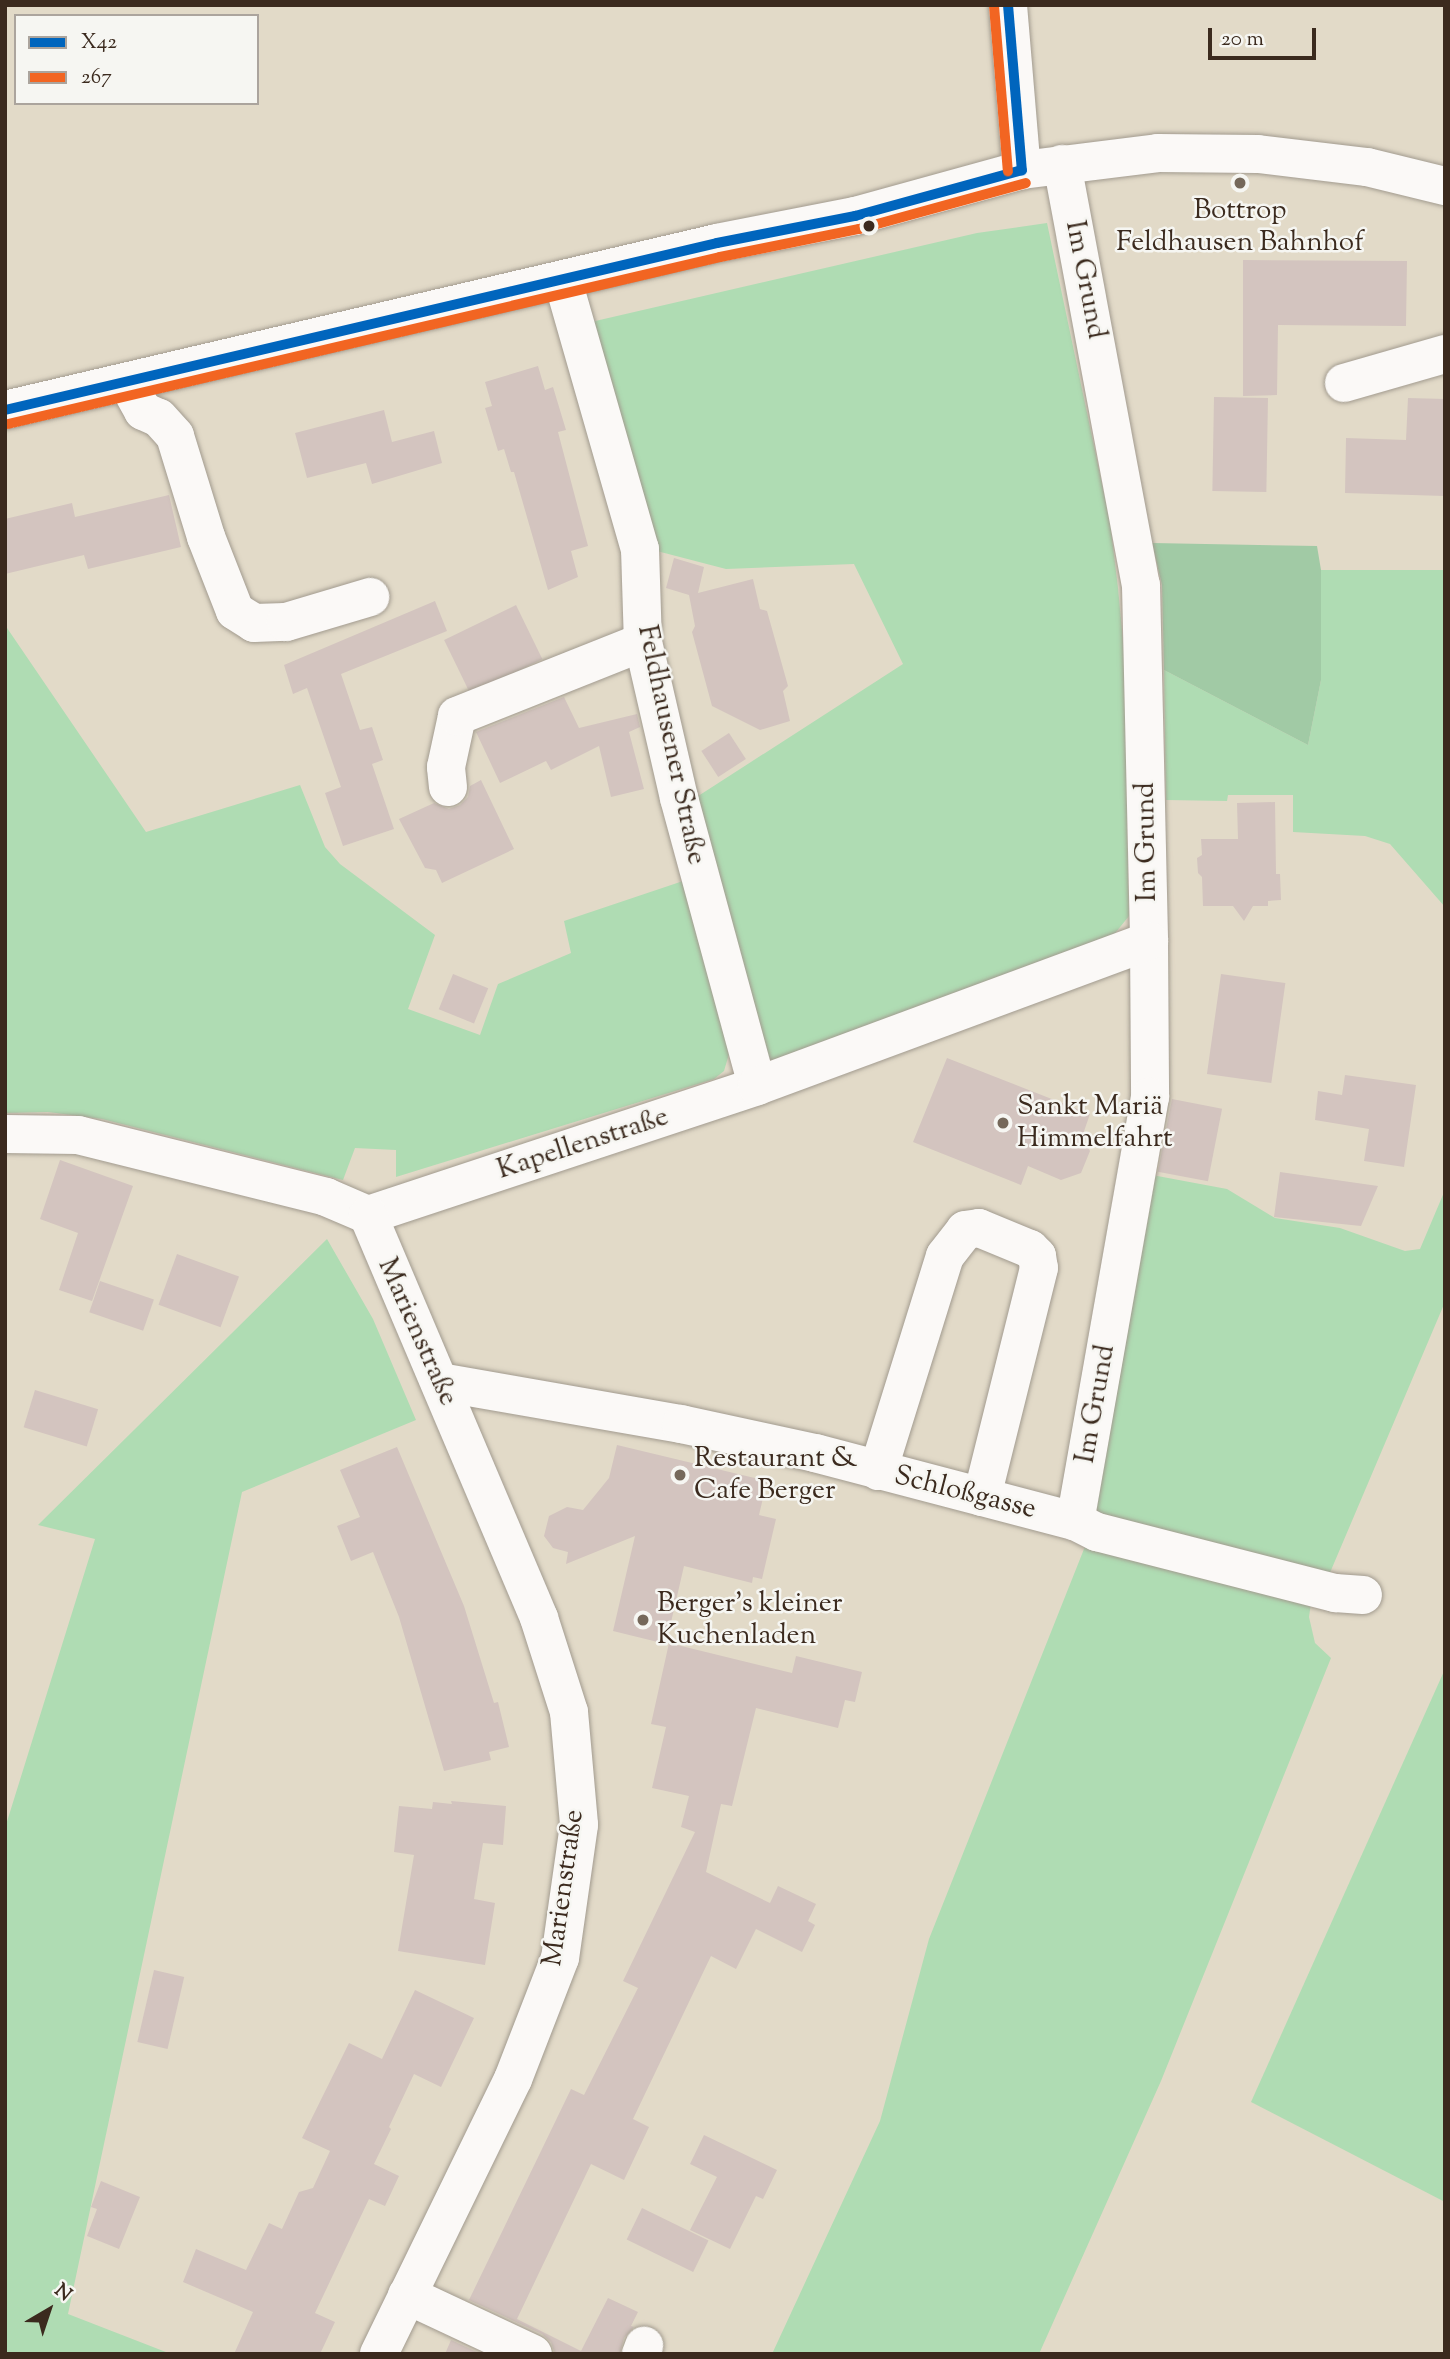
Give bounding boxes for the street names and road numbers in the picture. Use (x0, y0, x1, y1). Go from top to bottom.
street label: Im Grund (1057, 218, 1113, 342)
street label: Feldhausener Straße (629, 622, 713, 868)
street label: Im Grund (1129, 782, 1165, 902)
street label: Kapellenstraße (493, 1101, 673, 1187)
street label: Marienstraße (370, 1253, 464, 1411)
street label: Im Grund (1069, 1342, 1123, 1466)
street label: Schloßgasse (891, 1459, 1039, 1527)
street label: Marienstraße (536, 1807, 592, 1969)

